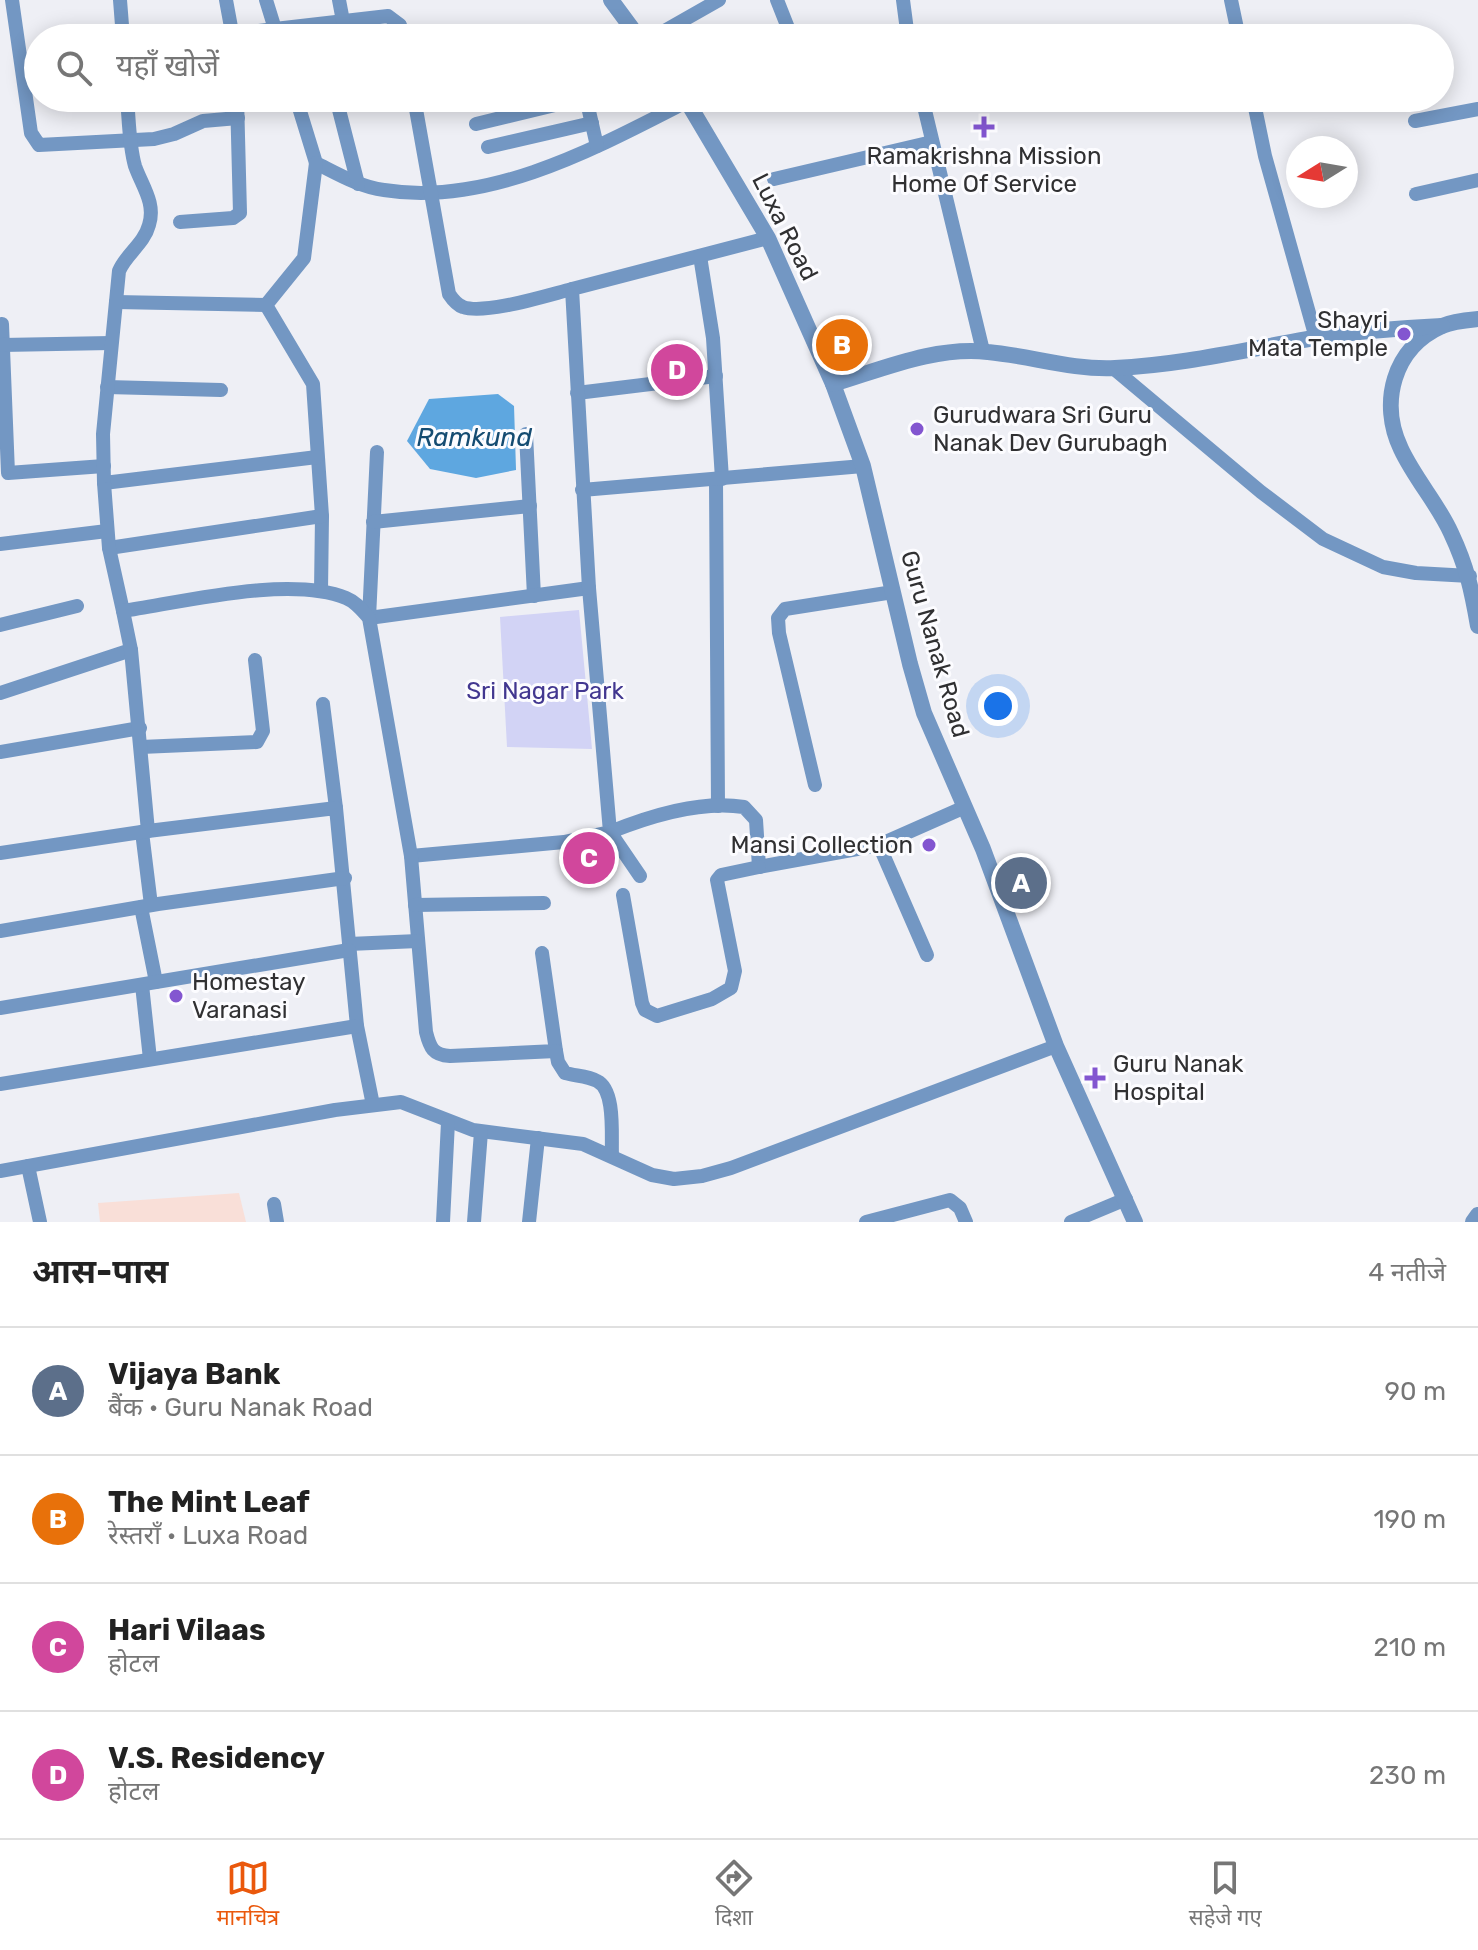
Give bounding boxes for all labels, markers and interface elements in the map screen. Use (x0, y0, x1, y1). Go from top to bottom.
search box (24, 24, 1454, 112)
icon: search (52, 46, 96, 90)
text: यहाँ खोजें (116, 48, 219, 84)
marker: Ramakrishna Mission Home Of Service (973, 116, 995, 138)
north arrow (1286, 136, 1358, 208)
place label: Ramakrishna Mission Home Of Service (867, 142, 1101, 198)
street label: Luxa Road (746, 169, 824, 285)
place label: Shayri Mata Temple (1248, 306, 1388, 362)
pin: B (816, 315, 868, 375)
marker: Shayri Mata Temple (1395, 325, 1413, 343)
pin: D (651, 340, 703, 400)
place label: Gurudwara Sri Guru Nanak Dev Gurubagh (933, 401, 1168, 457)
marker: Gurudwara Sri Guru Nanak Dev Gurubagh (908, 420, 926, 438)
water label: Ramkund (416, 422, 532, 453)
street label: Guru Nanak Road (895, 547, 975, 741)
park label: Sri Nagar Park (466, 677, 624, 705)
your location (978, 686, 1018, 726)
pin: C (563, 828, 615, 888)
place label: Mansi Collection (731, 831, 913, 859)
marker: Mansi Collection (920, 836, 938, 854)
pin: A (995, 853, 1047, 913)
place label: Homestay Varanasi (192, 968, 306, 1024)
marker: Homestay Varanasi (167, 987, 185, 1005)
place label: Guru Nanak Hospital (1113, 1050, 1244, 1106)
marker: Guru Nanak Hospital (1084, 1067, 1106, 1089)
text: आस-पास (32, 1251, 168, 1292)
text: 4 नतीजे (1368, 1257, 1446, 1288)
text: Vijaya Bank (108, 1356, 280, 1392)
text: A (49, 1376, 67, 1407)
text: 90 m (1385, 1376, 1446, 1407)
text: बैंक · Guru Nanak Road (108, 1392, 373, 1423)
text: The Mint Leaf (108, 1484, 310, 1520)
text: B (49, 1504, 67, 1535)
text: 190 m (1373, 1504, 1446, 1535)
text: रेस्तराँ · Luxa Road (108, 1520, 308, 1551)
text: Hari Vilaas (108, 1612, 266, 1648)
text: C (49, 1632, 67, 1663)
text: 210 m (1374, 1632, 1446, 1663)
text: होटल (108, 1648, 159, 1679)
text: V.S. Residency (108, 1740, 325, 1776)
text: D (49, 1760, 67, 1791)
text: 230 m (1369, 1760, 1446, 1791)
text: होटल (108, 1776, 159, 1807)
tab: मानचित्र (216, 1856, 279, 1934)
tab: दिशा (712, 1856, 756, 1934)
tab: सहेजे गए (1189, 1856, 1262, 1934)

